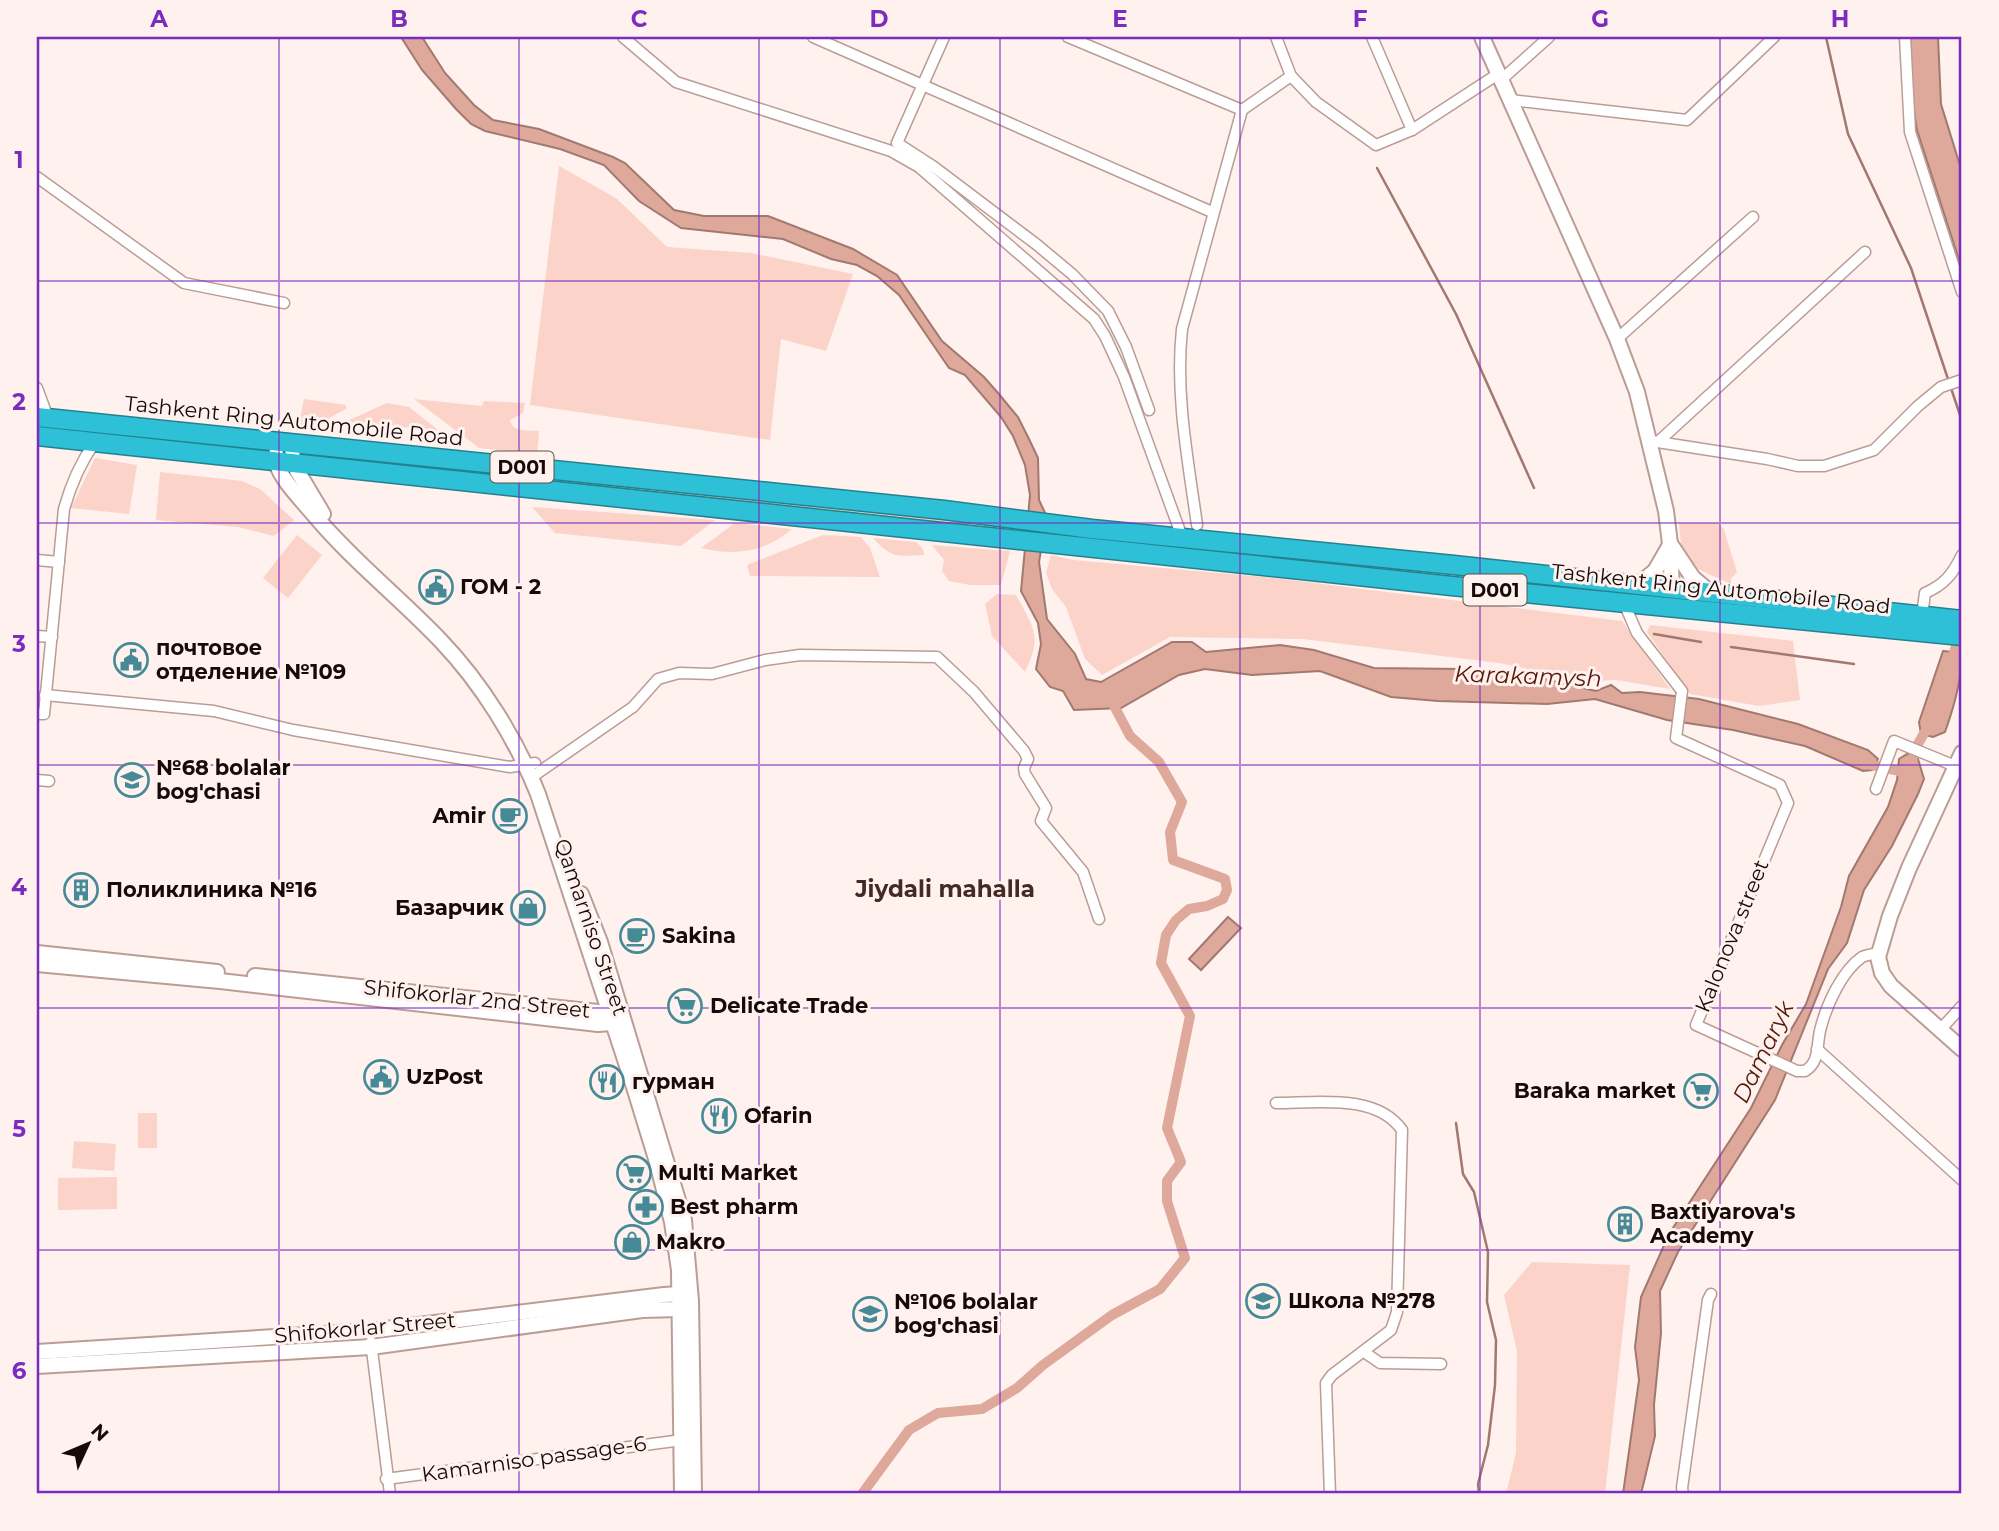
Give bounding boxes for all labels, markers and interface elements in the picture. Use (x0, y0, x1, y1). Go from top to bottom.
text: A (149, 5, 168, 33)
text: B (390, 5, 408, 33)
text: C (631, 5, 648, 33)
text: D (870, 5, 889, 33)
text: E (1112, 5, 1128, 33)
text: F (1353, 5, 1368, 33)
text: G (1591, 5, 1609, 33)
text: H (1831, 5, 1849, 33)
text: 1 (14, 146, 24, 174)
text: 2 (12, 388, 26, 416)
street label: Tashkent Ring Automobile Road (123, 390, 465, 451)
road number: D001 (490, 452, 554, 482)
street label: Tashkent Ring Automobile Road (1550, 558, 1892, 619)
public building icon: ГОМ - 2 (417, 568, 455, 606)
place label: ГОМ - 2 (460, 574, 541, 599)
road number: D001 (1464, 575, 1526, 606)
text: 3 (11, 630, 26, 658)
place label: почтовое отделение №109 (156, 635, 346, 684)
public building icon: почтовое отделение №109 (112, 641, 150, 679)
water label: Karakamysh (1454, 659, 1602, 693)
place label: №68 bolalar bog'chasi (156, 755, 291, 804)
school or university icon: №68 bolalar bog'chasi (113, 761, 151, 799)
cafe icon: Amir (491, 797, 529, 835)
place label: Amir (432, 803, 486, 828)
street label: Qamarniso Street (550, 835, 633, 1018)
street label: Kalonova street (1689, 856, 1774, 1016)
building icon: Поликлиника №16 (62, 871, 100, 909)
text: 4 (11, 873, 27, 901)
district label: Jiydali mahalla (854, 875, 1035, 903)
place label: Поликлиника №16 (106, 877, 317, 902)
shop icon: Базарчик (509, 889, 547, 927)
place label: Базарчик (395, 895, 505, 920)
cafe icon: Sakina (618, 917, 656, 955)
place label: Sakina (662, 923, 736, 948)
street label: Shifokorlar 2nd Street (363, 974, 592, 1023)
supermarket icon: Delicate Trade (666, 987, 704, 1025)
place label: Delicate Trade (710, 993, 868, 1018)
water label: Damaryk (1726, 995, 1800, 1107)
public building icon: UzPost (362, 1058, 400, 1096)
restaurant icon: гурман (588, 1063, 626, 1101)
place label: UzPost (406, 1064, 483, 1089)
place label: гурман (632, 1069, 715, 1094)
supermarket icon: Baraka market (1682, 1072, 1720, 1110)
place label: Baraka market (1514, 1078, 1676, 1103)
restaurant icon: Ofarin (700, 1097, 738, 1135)
place label: Ofarin (744, 1103, 812, 1128)
text: 5 (12, 1115, 26, 1143)
supermarket icon: Multi Market (615, 1154, 653, 1192)
place label: Multi Market (658, 1160, 798, 1185)
pharmacy icon: Best pharm (627, 1188, 665, 1226)
place label: Best pharm (670, 1194, 799, 1219)
place label: Baxtiyarova's Academy (1649, 1199, 1795, 1248)
building icon: Baxtiyarova's Academy (1606, 1205, 1644, 1243)
shop icon: Makro (613, 1223, 651, 1261)
place label: Makro (656, 1229, 726, 1254)
school or university icon: Школа №278 (1244, 1282, 1282, 1320)
place label: Школа №278 (1288, 1288, 1435, 1313)
place label: №106 bolalar bog'chasi (894, 1289, 1038, 1338)
school or university icon: №106 bolalar bog'chasi (851, 1295, 889, 1333)
street label: Shifokorlar Street (273, 1307, 457, 1348)
text: 6 (12, 1357, 27, 1385)
north arrow (52, 1408, 122, 1478)
text: N (86, 1419, 113, 1446)
street label: Kamarniso passage-6 (420, 1430, 648, 1487)

